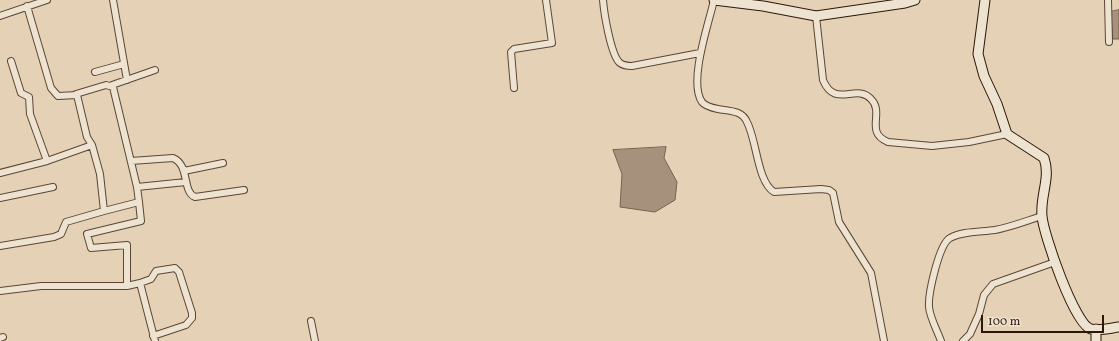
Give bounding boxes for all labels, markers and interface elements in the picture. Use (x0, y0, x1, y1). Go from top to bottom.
scale bar (983, 307, 1106, 333)
text: 100 m (988, 314, 1020, 330)

